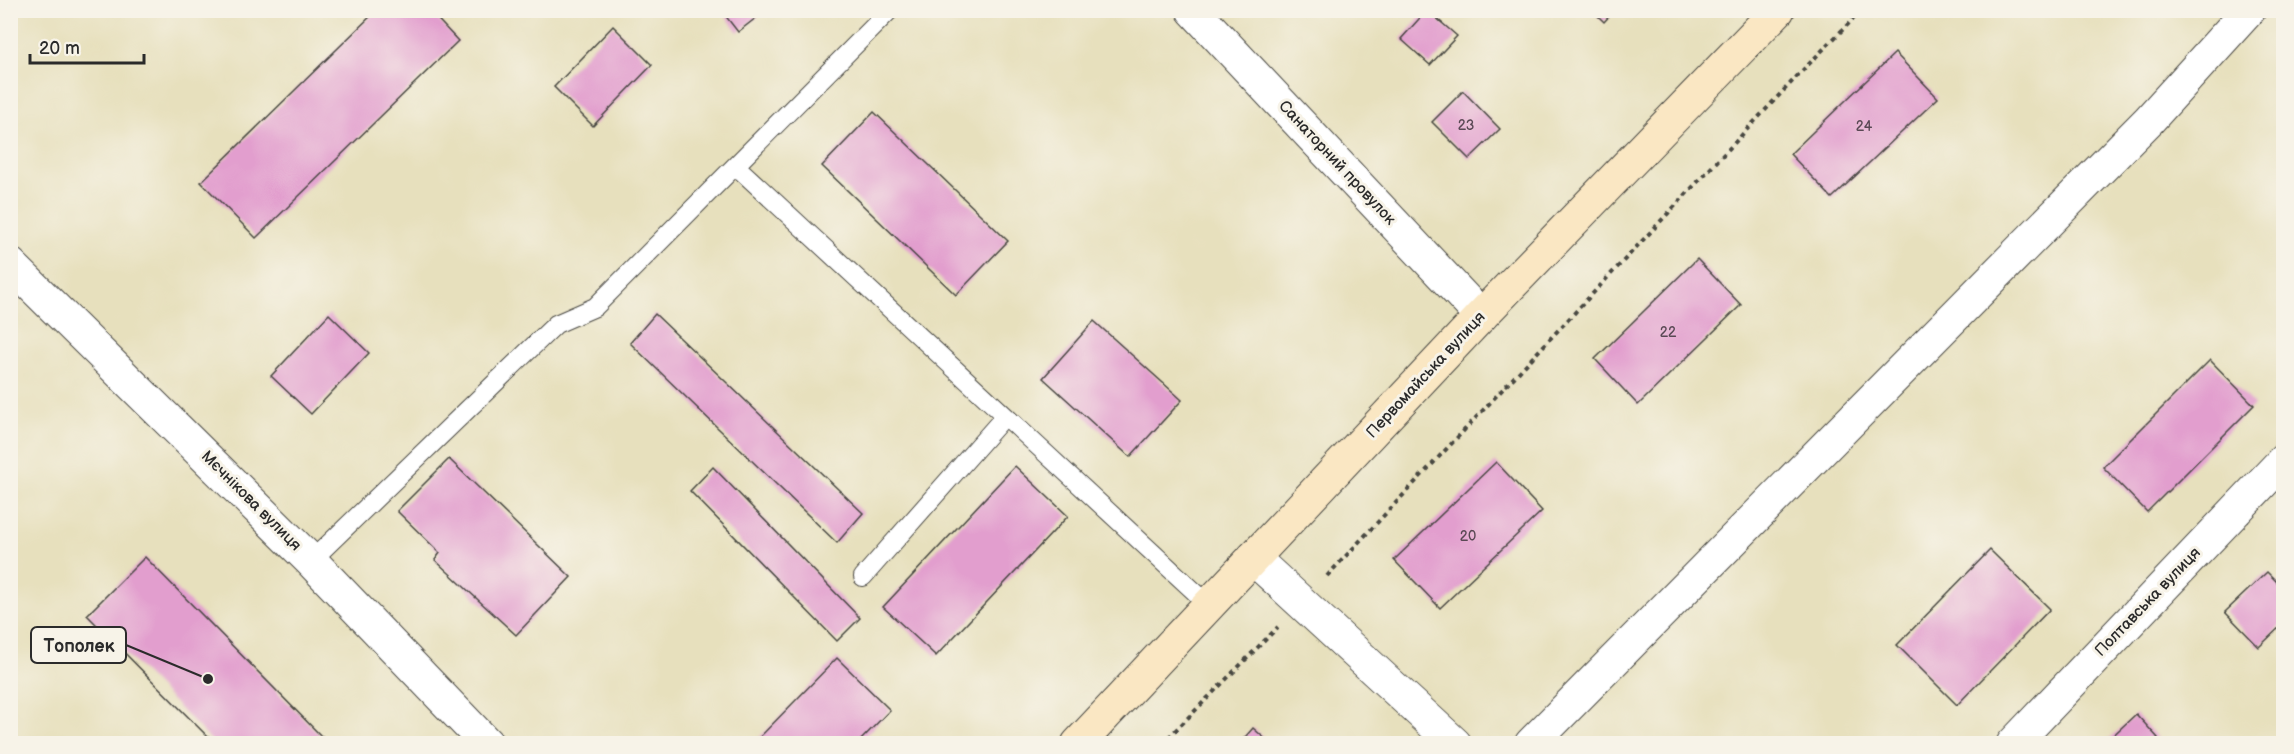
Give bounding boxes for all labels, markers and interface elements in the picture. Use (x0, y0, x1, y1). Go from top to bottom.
scale bar (30, 27, 144, 65)
text: 20 m (39, 38, 80, 59)
street label: Санаторний провулок (1274, 97, 1400, 229)
house number: 23 (1458, 117, 1474, 134)
house number: 24 (1856, 118, 1873, 135)
street label: Первомайська вулиця (1363, 308, 1490, 442)
house number: 22 (1660, 324, 1677, 341)
street label: Мєчнікова вулиця (197, 447, 305, 555)
house number: 20 (1460, 528, 1476, 545)
street label: Полтавська вулиця (2091, 544, 2205, 660)
callout: Тополек (31, 627, 126, 663)
text: Тополек (44, 636, 115, 657)

